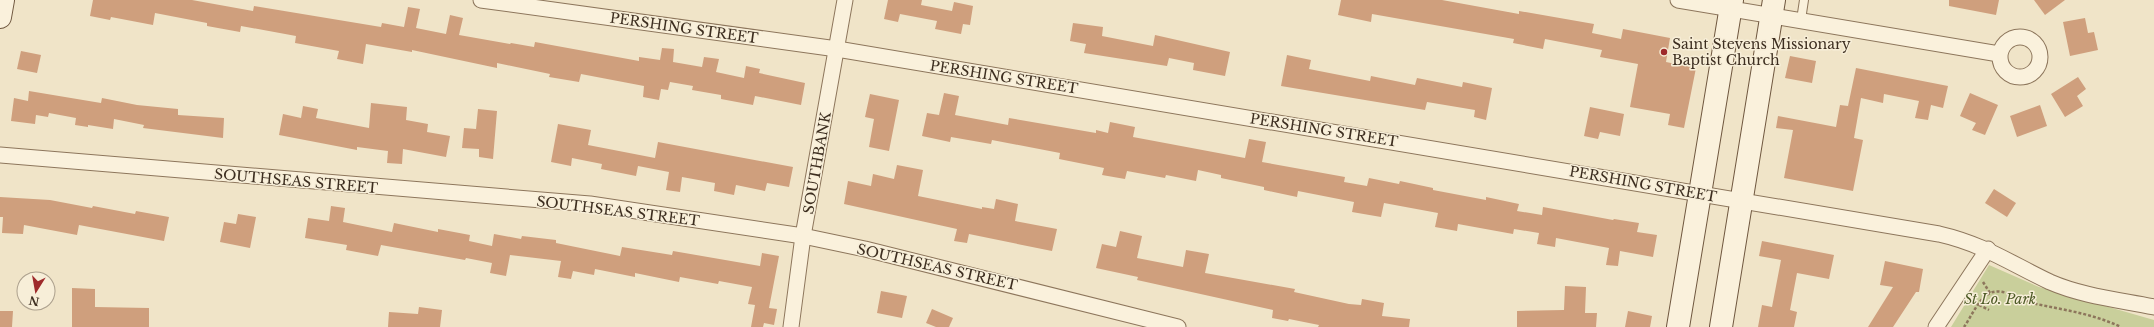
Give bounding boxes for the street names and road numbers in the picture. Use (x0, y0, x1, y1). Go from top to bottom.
street label: PERSHING STREET (609, 9, 759, 47)
street label: PERSHING STREET (929, 56, 1079, 98)
street label: PERSHING STREET (1249, 109, 1399, 151)
street label: SOUTHBANK (799, 110, 835, 215)
street label: PERSHING STREET (1568, 162, 1718, 206)
street label: SOUTHSEAS STREET (213, 165, 379, 197)
street label: SOUTHSEAS STREET (535, 192, 701, 230)
street label: SOUTHSEAS STREET (855, 240, 1019, 294)

